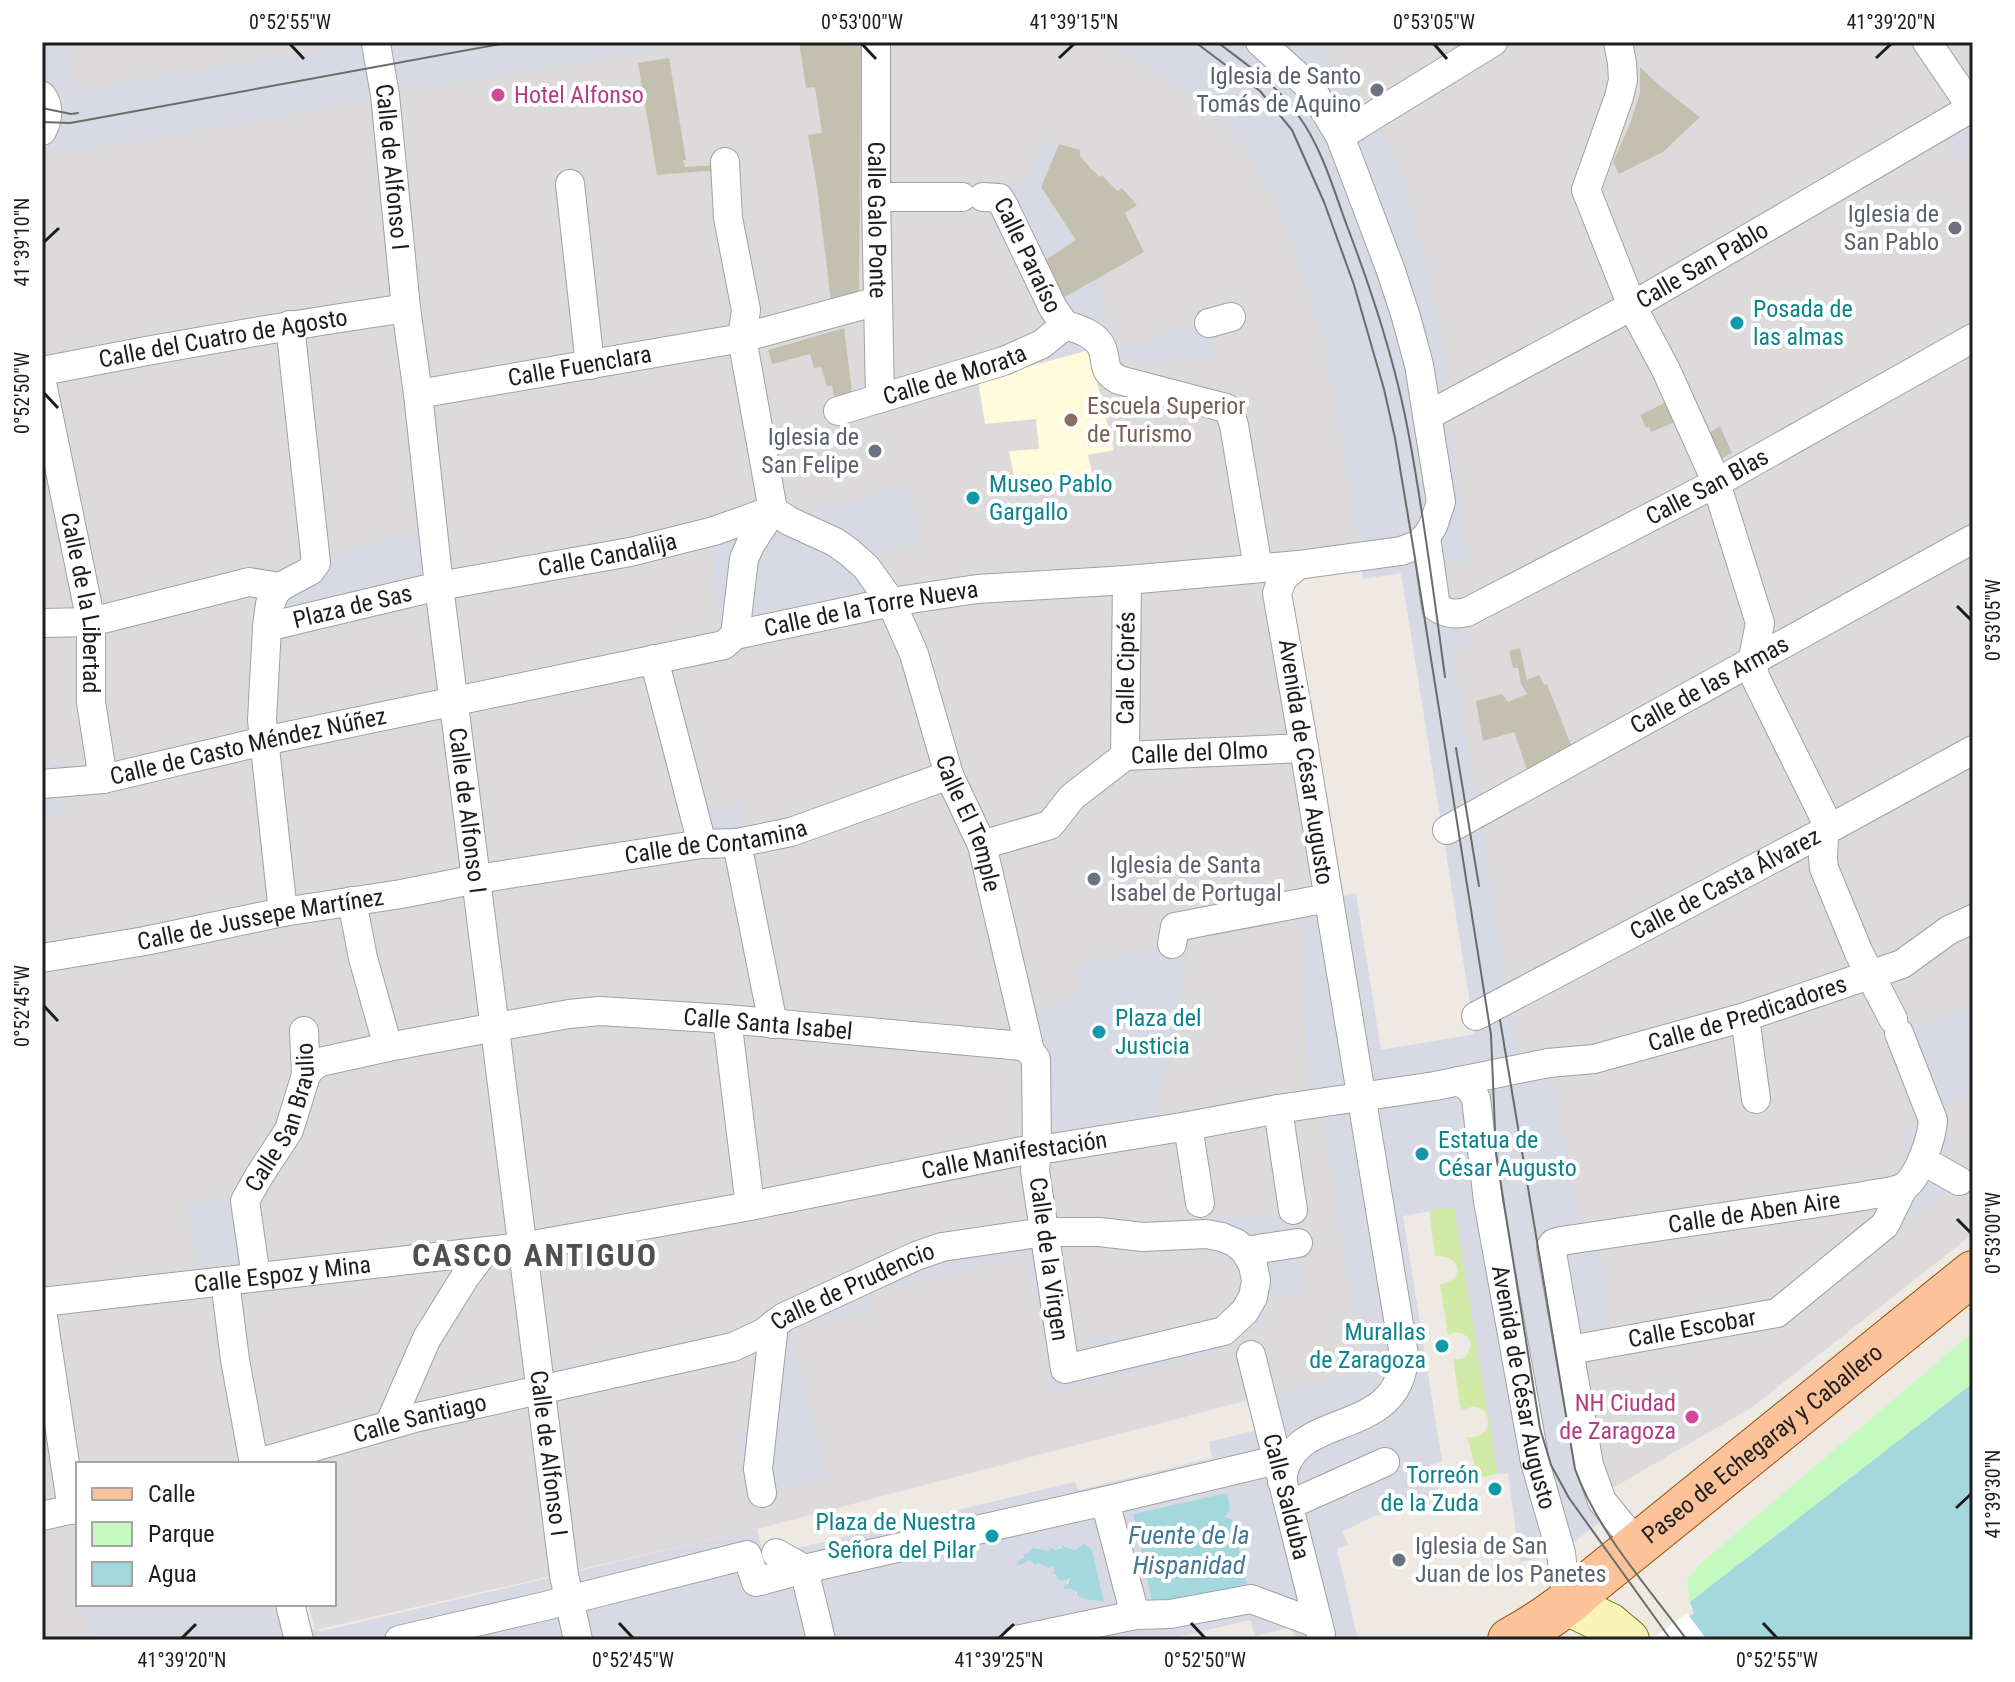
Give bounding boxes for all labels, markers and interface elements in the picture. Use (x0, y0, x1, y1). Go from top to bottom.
text: 0°52'55"W (249, 10, 331, 34)
text: 0°53'00"W (821, 10, 903, 34)
text: 41°39'15"N (1029, 10, 1119, 34)
text: 0°53'05"W (1393, 10, 1475, 34)
text: 41°39'20"N (1846, 10, 1936, 34)
place label: Iglesia de Santo Tomás de Aquino (1196, 62, 1361, 118)
place label: Hotel Alfonso (514, 81, 644, 109)
marker: Iglesia de Santo Tomás de Aquino (1368, 81, 1386, 99)
street label: Calle de Alfonso I (369, 82, 414, 251)
marker: Hotel Alfonso (489, 86, 507, 104)
street label: Calle Galo Ponte (862, 142, 892, 299)
street label: Calle Paraíso (988, 192, 1067, 317)
text: 41°39'10"N (10, 197, 34, 287)
place label: Iglesia de San Pablo (1844, 200, 1939, 256)
street label: Calle San Pablo (1631, 216, 1773, 314)
marker: Iglesia de San Pablo (1946, 219, 1964, 237)
place label: Posada de las almas (1753, 295, 1853, 351)
street label: Calle del Cuatro de Agosto (96, 303, 349, 374)
marker: Posada de las almas (1728, 314, 1746, 332)
street label: Calle de Morata (880, 339, 1031, 411)
street label: Calle Fuenclara (506, 340, 653, 392)
text: 0°52'50"W (10, 352, 34, 434)
place label: Escuela Superior de Turismo (1087, 392, 1246, 448)
marker: Escuela Superior de Turismo (1062, 411, 1080, 429)
place label: Iglesia de San Felipe (761, 423, 859, 479)
marker: Iglesia de San Felipe (866, 442, 884, 460)
street label: Calle San Blas (1641, 442, 1773, 531)
place label: Museo Pablo Gargallo (989, 470, 1113, 526)
marker: Museo Pablo Gargallo (964, 489, 982, 507)
street label: Calle de la Libertad (55, 510, 106, 693)
street label: Calle Candalija (536, 527, 680, 582)
street label: Calle de la Torre Nueva (761, 575, 980, 643)
street label: Plaza de Sas (290, 579, 415, 634)
text: 0°53'05"W (1981, 579, 2005, 661)
street label: Calle Ciprés (1111, 611, 1141, 725)
street label: Calle de las Armas (1625, 630, 1794, 740)
street label: Avenida de César Augusto (1273, 637, 1339, 887)
street label: Calle de Casto Méndez Núñez (107, 702, 389, 791)
street label: Calle de Alfonso I (443, 726, 492, 895)
street label: Calle del Olmo (1130, 736, 1269, 770)
street label: Calle El Temple (930, 752, 1006, 894)
street label: Calle de Contamina (623, 813, 811, 870)
street label: Calle de Casta Álvarez (1625, 822, 1825, 946)
place label: Iglesia de Santa Isabel de Portugal (1110, 851, 1282, 907)
marker: Iglesia de Santa Isabel de Portugal (1085, 870, 1103, 888)
street label: Calle de Jussepe Martínez (135, 883, 386, 956)
text: 0°52'45"W (10, 965, 34, 1047)
street label: Calle de Predicadores (1645, 970, 1850, 1057)
street label: Calle Santa Isabel (682, 1003, 854, 1045)
place label: Plaza del Justicia (1115, 1004, 1202, 1060)
marker: Plaza del Justicia (1090, 1023, 1108, 1041)
street label: Calle San Braulio (239, 1042, 320, 1196)
street label: Calle Manifestación (919, 1125, 1109, 1185)
place label: Estatua de César Augusto (1438, 1126, 1577, 1182)
marker: Estatua de César Augusto (1413, 1145, 1431, 1163)
street label: Calle de la Virgen (1024, 1175, 1074, 1343)
street label: Calle de Aben Aire (1666, 1186, 1842, 1239)
text: 0°53'00"W (1981, 1192, 2005, 1274)
district label: CASCO ANTIGUO (412, 1236, 658, 1274)
street label: Calle de Prudencio (765, 1237, 938, 1336)
street label: Calle Espoz y Mina (192, 1250, 372, 1298)
street label: Avenida de César Augusto (1486, 1263, 1562, 1513)
street label: Calle Escobar (1626, 1303, 1758, 1353)
place label: Murallas de Zaragoza (1309, 1318, 1426, 1374)
marker: Murallas de Zaragoza (1433, 1337, 1451, 1355)
street label: Paseo de Echegaray y Caballero (1636, 1338, 1888, 1549)
street label: Calle de Alfonso I (524, 1369, 573, 1538)
street label: Calle Santiago (350, 1388, 489, 1449)
place label: NH Ciudad de Zaragoza (1559, 1389, 1676, 1445)
marker: NH Ciudad de Zaragoza (1683, 1408, 1701, 1426)
street label: Calle Salduba (1257, 1431, 1316, 1563)
text: 41°39'30"N (1981, 1449, 2005, 1539)
place label: Torreón de la Zuda (1380, 1461, 1479, 1517)
legend (76, 1462, 336, 1606)
text: Calle (148, 1480, 195, 1508)
marker: Torreón de la Zuda (1486, 1480, 1504, 1498)
place label: Plaza de Nuestra Señora del Pilar (815, 1508, 976, 1564)
text: Parque (148, 1520, 215, 1548)
water label: Fuente de la Hispanidad (1128, 1520, 1250, 1580)
marker: Plaza de Nuestra Señora del Pilar (983, 1527, 1001, 1545)
place label: Iglesia de San Juan de los Panetes (1415, 1532, 1606, 1588)
marker: Iglesia de San Juan de los Panetes (1390, 1551, 1408, 1569)
text: Agua (148, 1560, 197, 1588)
text: 41°39'20"N (137, 1648, 227, 1672)
text: 0°52'45"W (592, 1648, 674, 1672)
text: 41°39'25"N (954, 1648, 1044, 1672)
text: 0°52'50"W (1164, 1648, 1246, 1672)
text: 0°52'55"W (1736, 1648, 1818, 1672)

